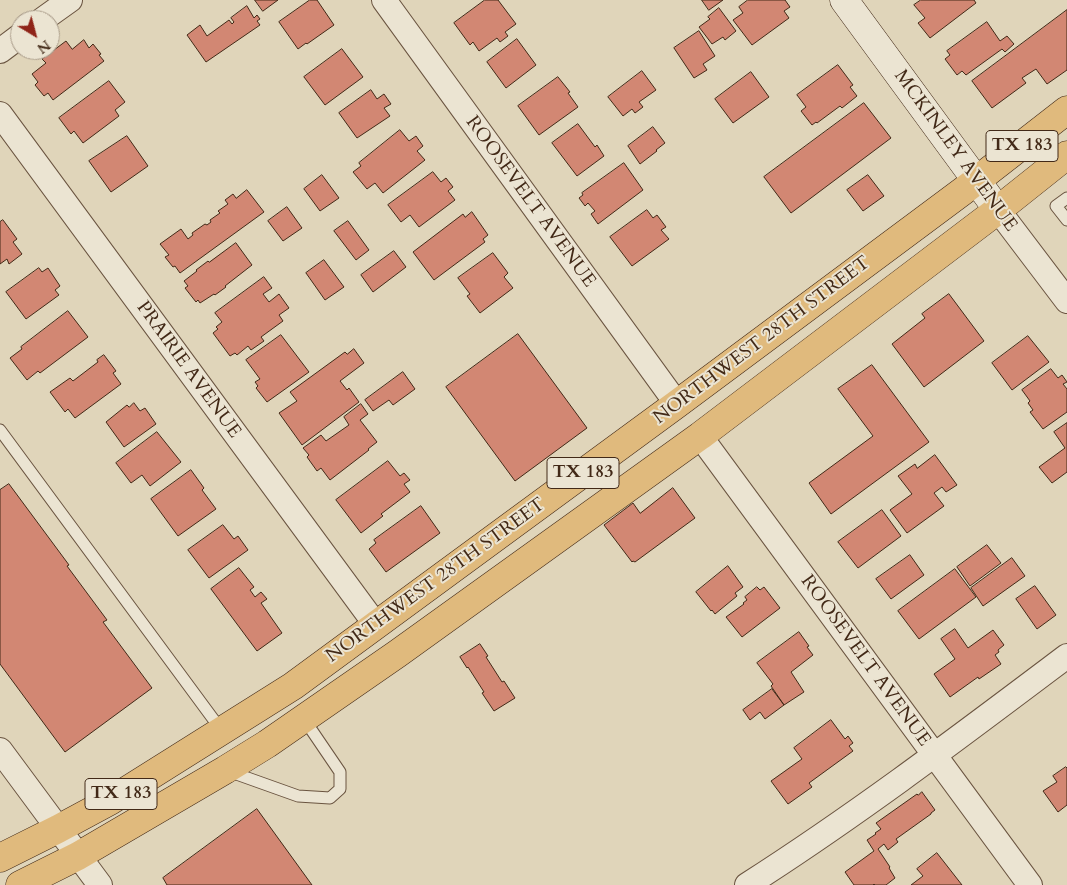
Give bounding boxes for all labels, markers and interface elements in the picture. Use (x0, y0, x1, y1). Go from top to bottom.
north arrow (10, 10, 60, 60)
text: N (33, 35, 54, 58)
street label: MCKINLEY AVENUE (889, 66, 1021, 236)
street label: ROOSEVELT AVENUE (460, 112, 600, 292)
road number: TX 183 (986, 130, 1058, 162)
street label: NORTHWEST 28TH STREET (649, 252, 875, 430)
street label: PRAIRIE AVENUE (131, 297, 245, 443)
road number: TX 183 (547, 458, 619, 488)
street label: NORTHWEST 28TH STREET (322, 494, 550, 668)
street label: ROOSEVELT AVENUE (795, 571, 935, 751)
road number: TX 183 (85, 779, 157, 810)

